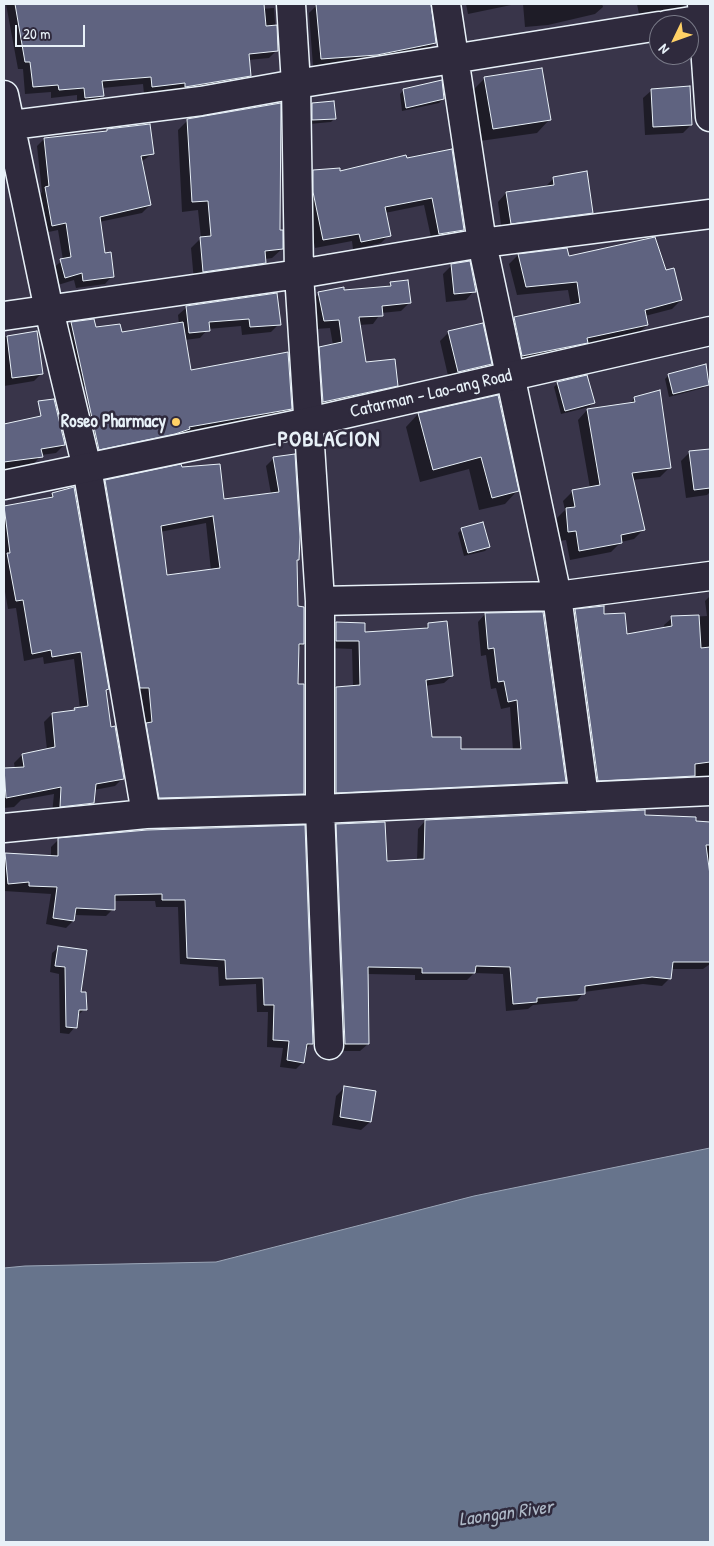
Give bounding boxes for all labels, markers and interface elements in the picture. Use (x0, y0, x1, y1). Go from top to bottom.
scale bar (18, 15, 88, 47)
north arrow (649, 15, 699, 65)
text: 20 m (23, 23, 50, 44)
text: N (654, 41, 673, 59)
street label: Catarman - Lao-ang Road (348, 365, 514, 423)
place label: Roseo Pharmacy (61, 411, 166, 433)
marker: Roseo Pharmacy (170, 416, 182, 428)
district label: POBLACION (276, 427, 382, 453)
water label: Laongan River (457, 1496, 555, 1532)

